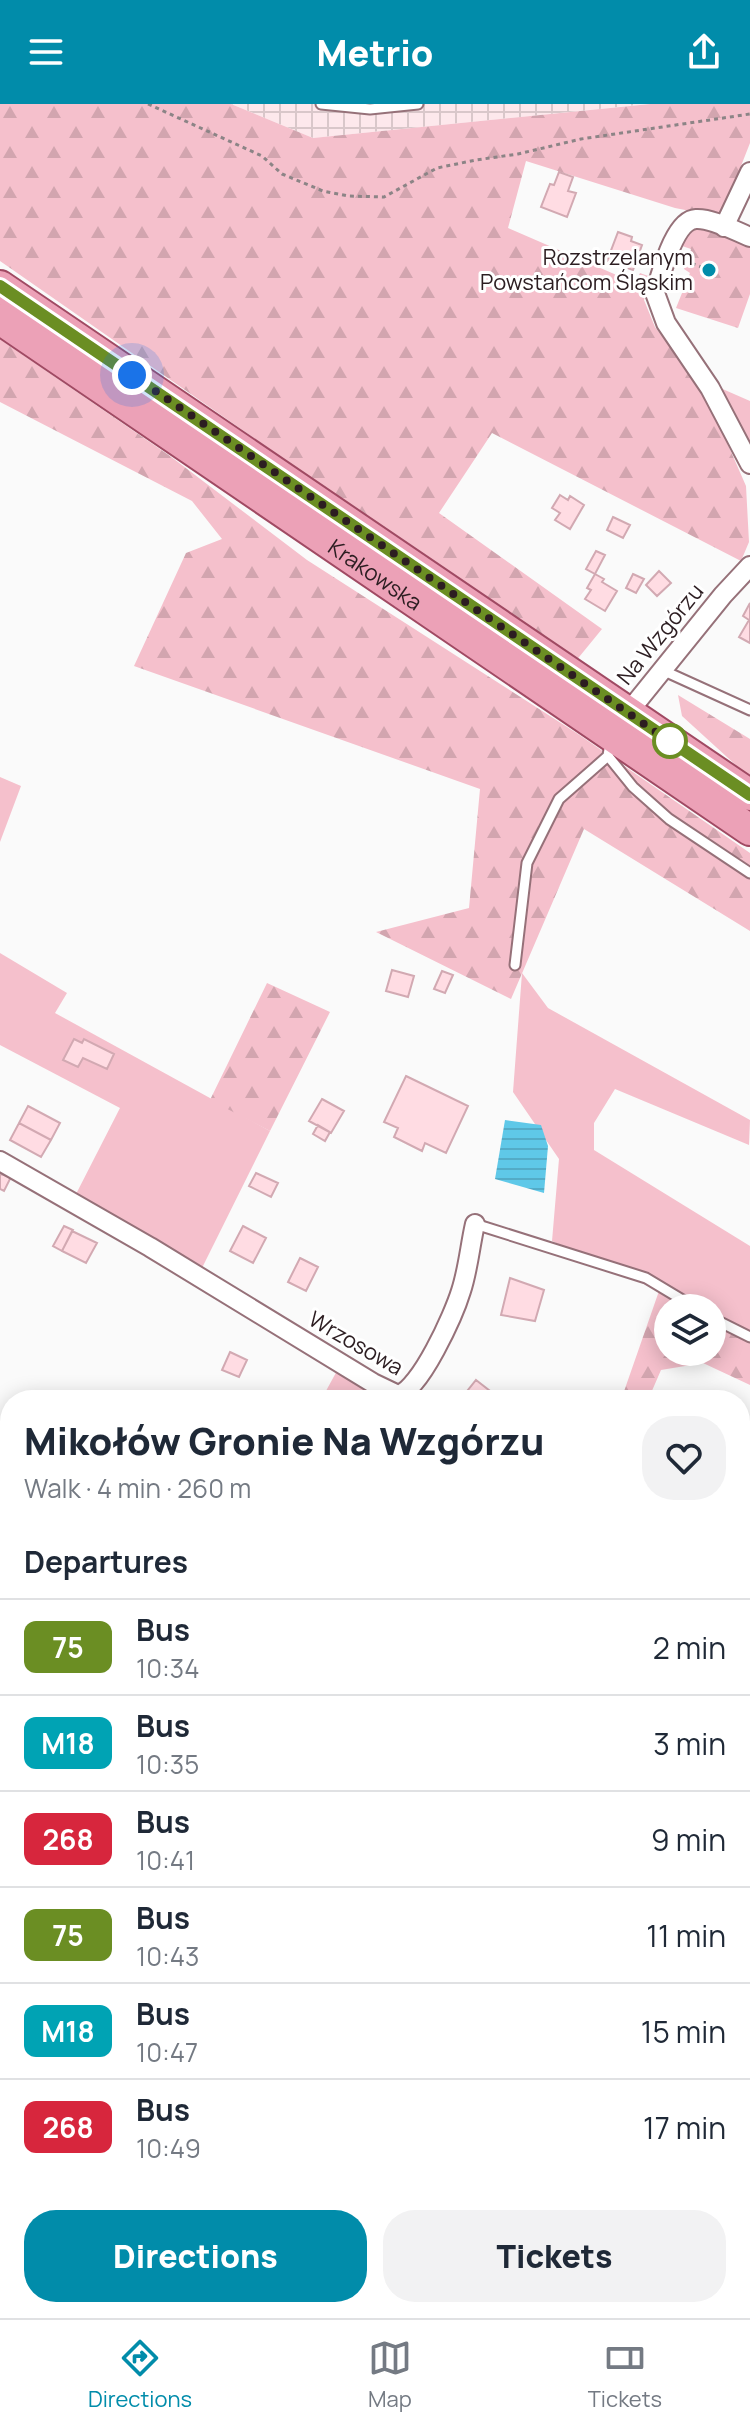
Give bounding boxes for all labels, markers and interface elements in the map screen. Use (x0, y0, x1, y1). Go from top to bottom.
text: Metrio (317, 28, 433, 77)
icon: menu (24, 30, 68, 74)
icon: share (682, 30, 726, 74)
place label: Rozstrzelanym Powstańcom Śląskim (480, 242, 693, 297)
marker: Rozstrzelanym Powstańcom Śląskim (700, 261, 718, 279)
your location (112, 355, 152, 395)
street label: Krakowska (322, 532, 428, 617)
street label: Na Wzgórzu (610, 577, 710, 691)
unlabelled marker (653, 724, 687, 758)
map controls (654, 1294, 726, 1366)
button: layers (654, 1294, 726, 1366)
street label: Wrzosowa (303, 1304, 409, 1382)
text: Mikołów Gronie Na Wzgórzu (24, 1414, 544, 1466)
button: heart (642, 1416, 726, 1500)
text: Walk · 4 min · 260 m (24, 1470, 251, 1506)
text: Departures (24, 1541, 188, 1582)
text: Bus (136, 1609, 190, 1650)
text: 2 min (653, 1627, 726, 1668)
text: 75 (52, 1628, 84, 1666)
text: 10:34 (136, 1650, 199, 1686)
text: Bus (136, 1705, 190, 1746)
text: 3 min (653, 1723, 726, 1764)
text: M18 (41, 1724, 95, 1762)
text: 10:35 (136, 1746, 199, 1782)
text: Bus (136, 1801, 190, 1842)
text: 9 min (651, 1819, 726, 1860)
text: 268 (42, 1820, 94, 1858)
text: 10:41 (136, 1842, 195, 1878)
text: Bus (136, 1897, 190, 1938)
text: 11 min (646, 1915, 726, 1956)
text: 75 (52, 1916, 84, 1954)
text: 10:43 (136, 1938, 199, 1974)
text: Bus (136, 1993, 190, 2034)
text: 15 min (641, 2011, 726, 2052)
text: M18 (41, 2012, 95, 2050)
text: 10:47 (136, 2034, 198, 2070)
text: Bus (136, 2089, 190, 2130)
text: 17 min (643, 2107, 726, 2148)
text: 268 (42, 2108, 94, 2146)
text: 10:49 (136, 2130, 201, 2166)
button: Directions (24, 2210, 367, 2302)
button: Tickets (383, 2210, 726, 2302)
tab: Directions (88, 2336, 192, 2414)
tab: Map (368, 2336, 412, 2414)
tab: Tickets (588, 2336, 662, 2414)

